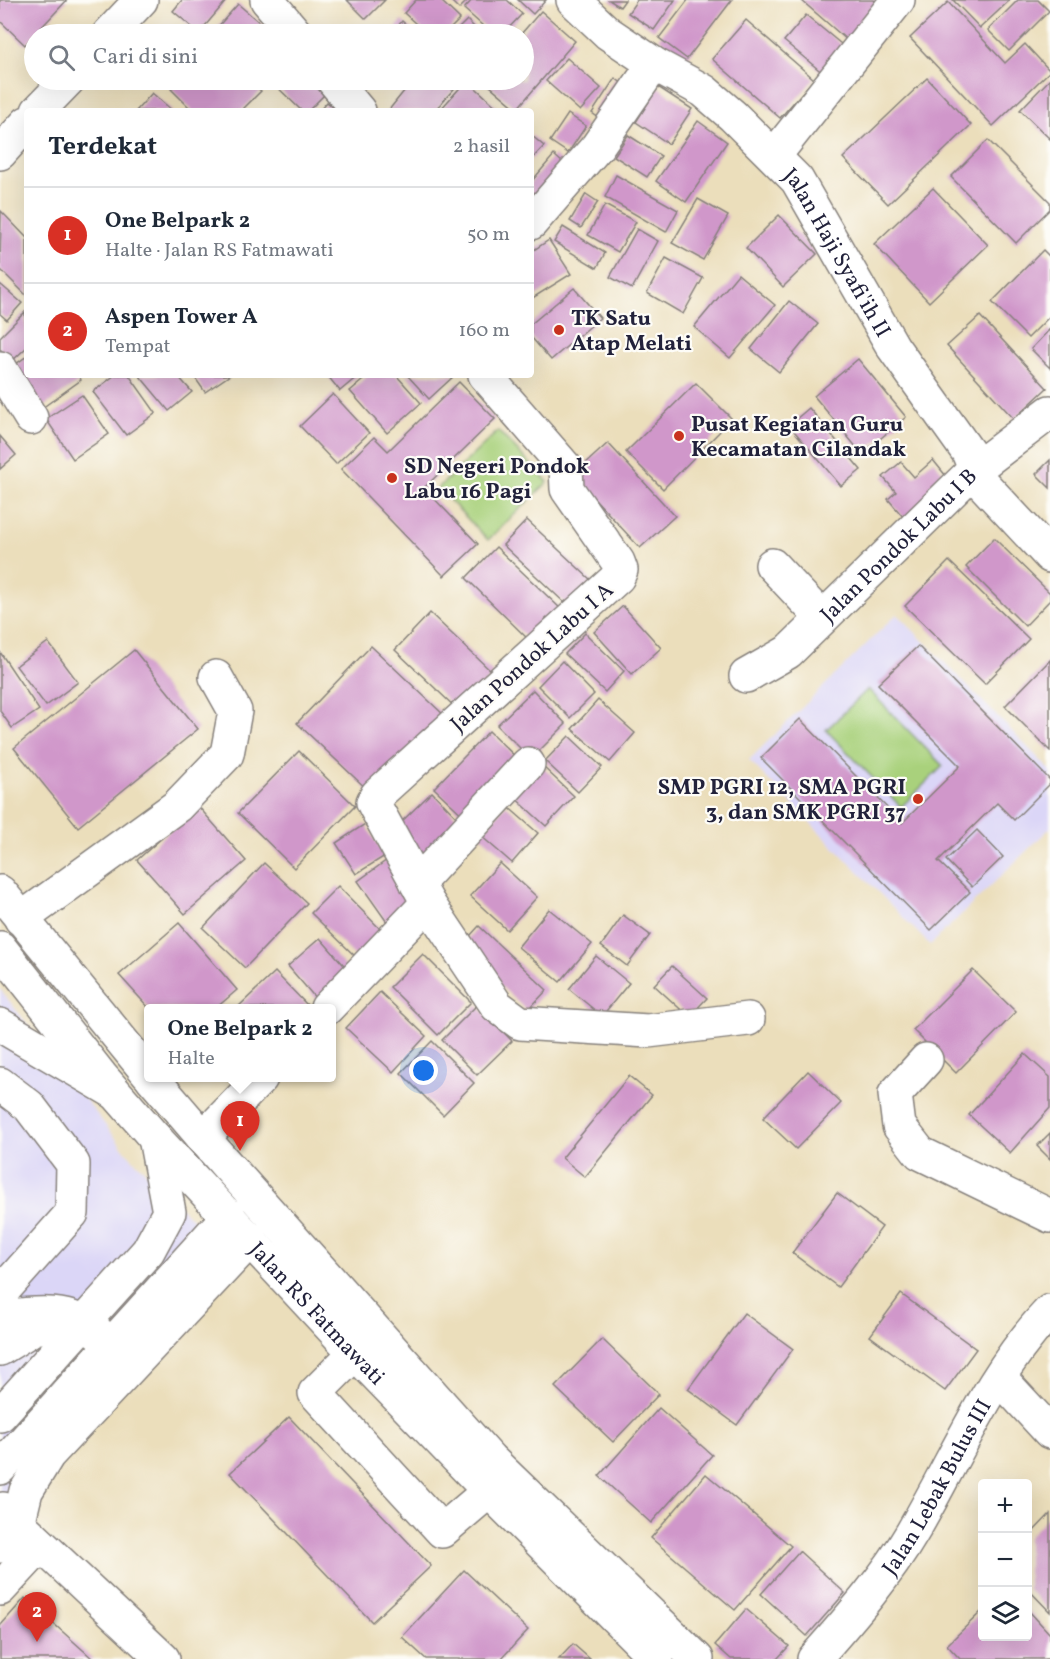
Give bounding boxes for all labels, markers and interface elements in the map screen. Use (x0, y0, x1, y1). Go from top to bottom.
search box (24, 24, 534, 90)
icon: search (45, 41, 78, 74)
text: Cari di sini (93, 42, 198, 73)
text: Terdekat (48, 129, 157, 165)
text: 2 hasil (453, 133, 510, 161)
street label: Jalan Haji Syafi'ih II (775, 162, 897, 344)
text: One Belpark 2 (105, 206, 250, 237)
text: 1 (63, 221, 72, 249)
text: 50 m (467, 221, 510, 249)
text: Halte · Jalan RS Fatmawati (105, 237, 334, 265)
text: Aspen Tower A (105, 302, 258, 333)
place label: TK Satu Atap Melati (571, 304, 692, 360)
text: 2 (62, 317, 73, 345)
text: 160 m (458, 317, 510, 345)
marker: TK Satu Atap Melati (552, 323, 566, 337)
text: Tempat (105, 333, 171, 361)
place label: Pusat Kegiatan Guru Kecamatan Cilandak (691, 410, 906, 466)
marker: Pusat Kegiatan Guru Kecamatan Cilandak (672, 429, 686, 443)
place label: SD Negeri Pondok Labu 16 Pagi (404, 452, 589, 508)
street label: Jalan Pondok Labu I B (814, 462, 985, 630)
marker: SD Negeri Pondok Labu 16 Pagi (385, 471, 399, 485)
street label: Jalan Pondok Labu I A (444, 576, 621, 740)
place label: SMP PGRI 12, SMA PGRI 3, dan SMK PGRI 37 (658, 773, 906, 829)
marker: SMP PGRI 12, SMA PGRI 3, dan SMK PGRI 37 (911, 792, 925, 806)
popup (144, 1004, 336, 1082)
text: One Belpark 2 (167, 1014, 313, 1045)
text: Halte (167, 1045, 215, 1073)
your location (409, 1056, 438, 1085)
pin: 1 (220, 1102, 260, 1151)
street label: Jalan RS Fatmawati (241, 1236, 391, 1393)
street label: Jalan Lebak Bulus III (876, 1394, 1000, 1583)
map controls (978, 1479, 1032, 1641)
button: + (978, 1479, 1032, 1533)
button: − (978, 1533, 1032, 1587)
button: layers (978, 1587, 1032, 1641)
pin: 2 (18, 1592, 57, 1642)

